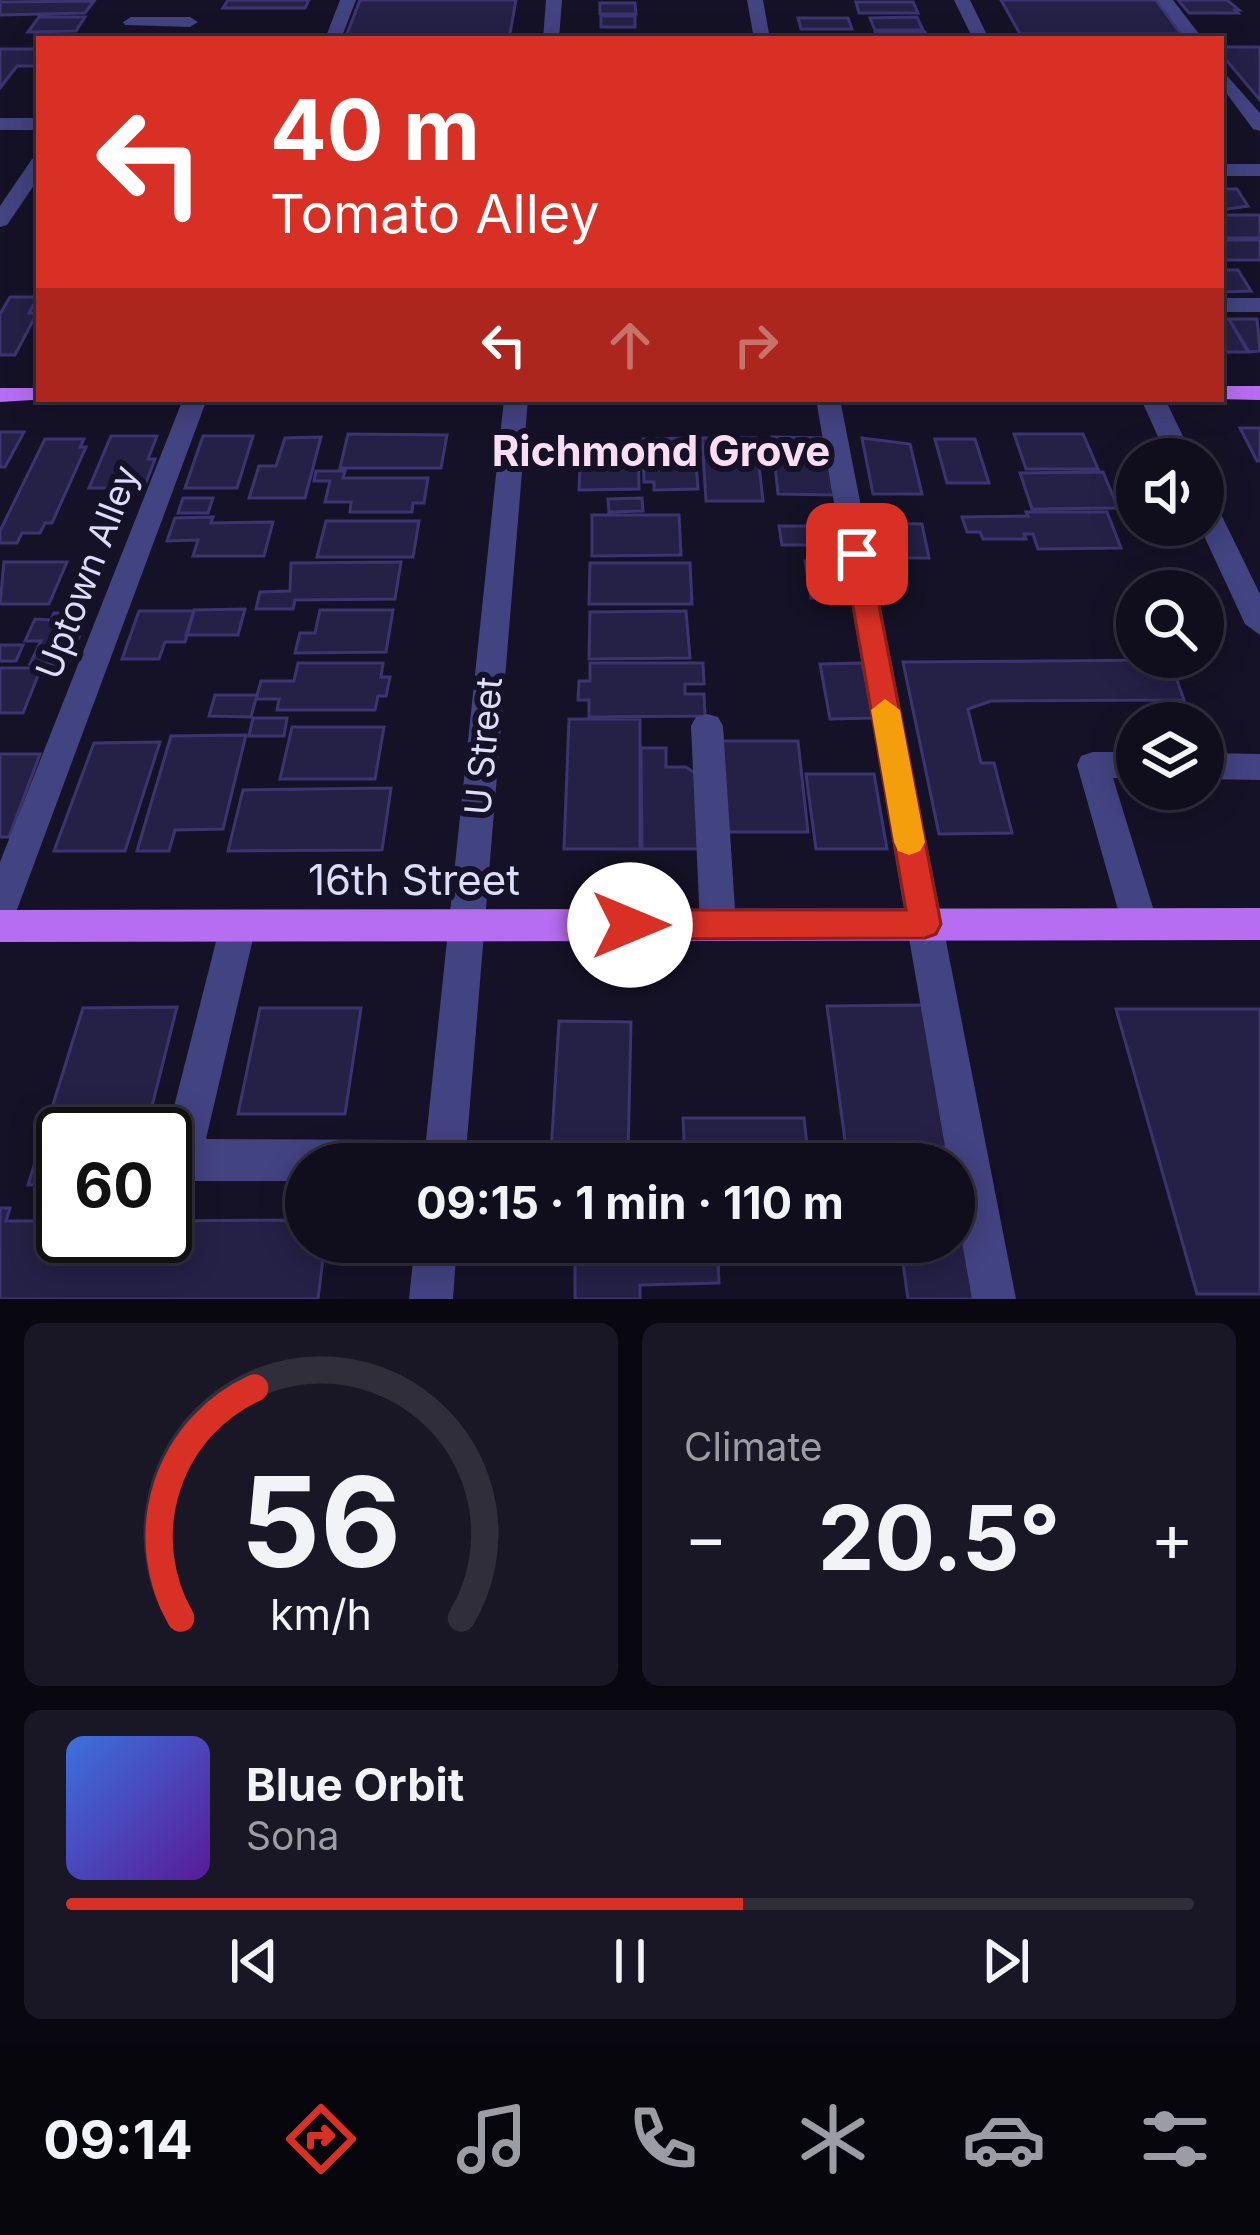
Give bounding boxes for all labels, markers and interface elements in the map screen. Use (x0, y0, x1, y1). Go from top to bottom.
text: 40 m (270, 79, 480, 180)
icon: left (72, 84, 228, 240)
text: Tomato Alley (270, 181, 600, 246)
icon: left (471, 312, 537, 378)
icon: ahead (597, 312, 663, 378)
icon: right (723, 312, 789, 378)
district label: Richmond Grove (492, 425, 830, 476)
map controls (1116, 438, 1224, 810)
button: sound (1116, 438, 1224, 546)
street label: Uptown Alley (26, 459, 148, 685)
pin (806, 503, 908, 605)
icon: arrive (824, 521, 890, 587)
button: search (1116, 570, 1224, 678)
street label: U Street (455, 675, 511, 817)
button: layers (1116, 702, 1224, 810)
street label: 16th Street (308, 854, 520, 905)
position arrow (567, 862, 693, 988)
speed limit sign: 60 (36, 1107, 192, 1263)
text: 09:15 · 1 min · 110 m (416, 1175, 844, 1230)
text: Climate (684, 1423, 823, 1470)
text: 56 (241, 1446, 401, 1597)
text: 20.5° (818, 1483, 1060, 1592)
text: − (684, 1497, 728, 1577)
text: + (1150, 1497, 1194, 1577)
text: km/h (270, 1587, 372, 1639)
text: Blue Orbit (246, 1757, 464, 1812)
text: Sona (246, 1812, 339, 1859)
icon: previous (221, 1928, 287, 1994)
icon: pause (597, 1928, 663, 1994)
icon: next (973, 1928, 1039, 1994)
icon: directions (279, 2097, 363, 2181)
icon: music (450, 2097, 534, 2181)
icon: phone (621, 2097, 705, 2181)
icon: climate (791, 2097, 875, 2181)
icon: car (962, 2097, 1046, 2181)
icon: filters (1133, 2097, 1217, 2181)
text: 09:14 (43, 2107, 193, 2172)

